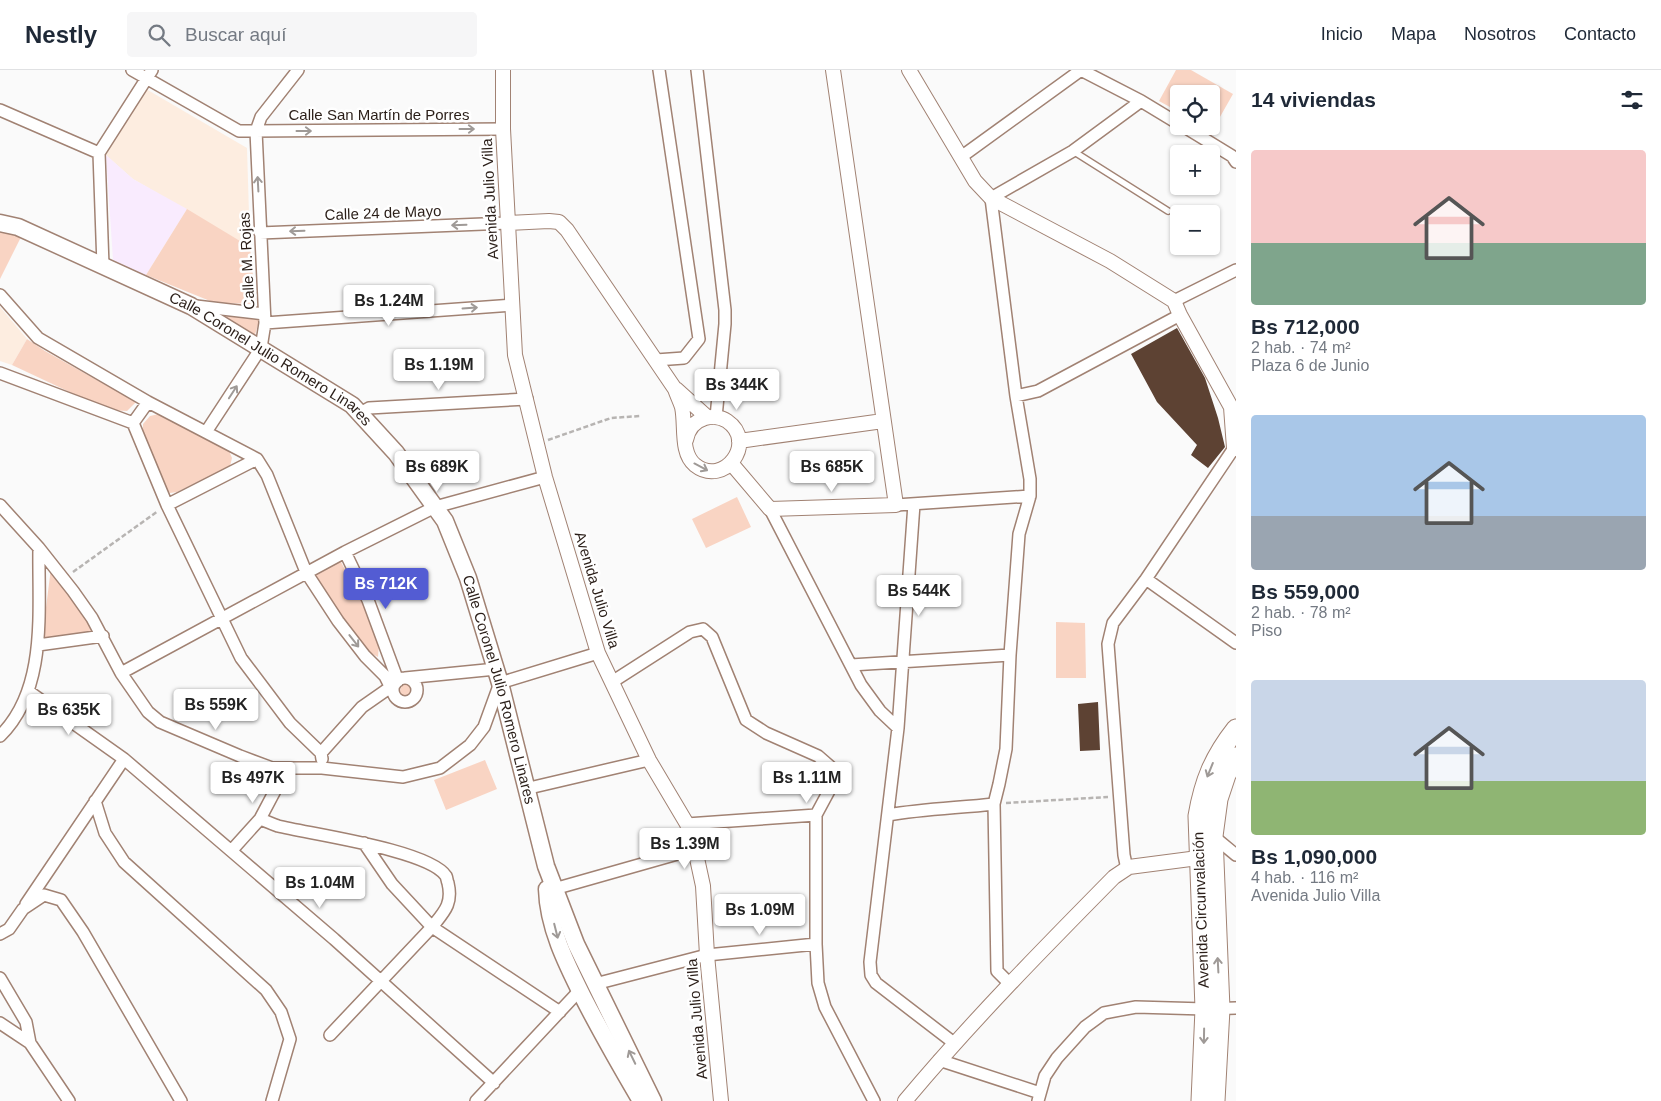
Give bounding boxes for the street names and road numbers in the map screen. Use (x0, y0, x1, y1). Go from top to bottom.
street label: Calle San Martín de Porres (289, 106, 469, 123)
street label: Avenida Julio Villa (478, 137, 501, 260)
street label: Calle 24 de Mayo (324, 202, 442, 223)
street label: Calle M. Rojas (235, 212, 258, 310)
street label: Calle Coronel Julio Romero Linares (167, 288, 375, 429)
street label: Avenida Julio Villa (572, 529, 624, 651)
street label: Calle Coronel Julio Romero Linares (460, 573, 539, 806)
street label: Avenida Circunvalación (1189, 832, 1212, 989)
street label: Avenida Julio Villa (683, 957, 710, 1080)

